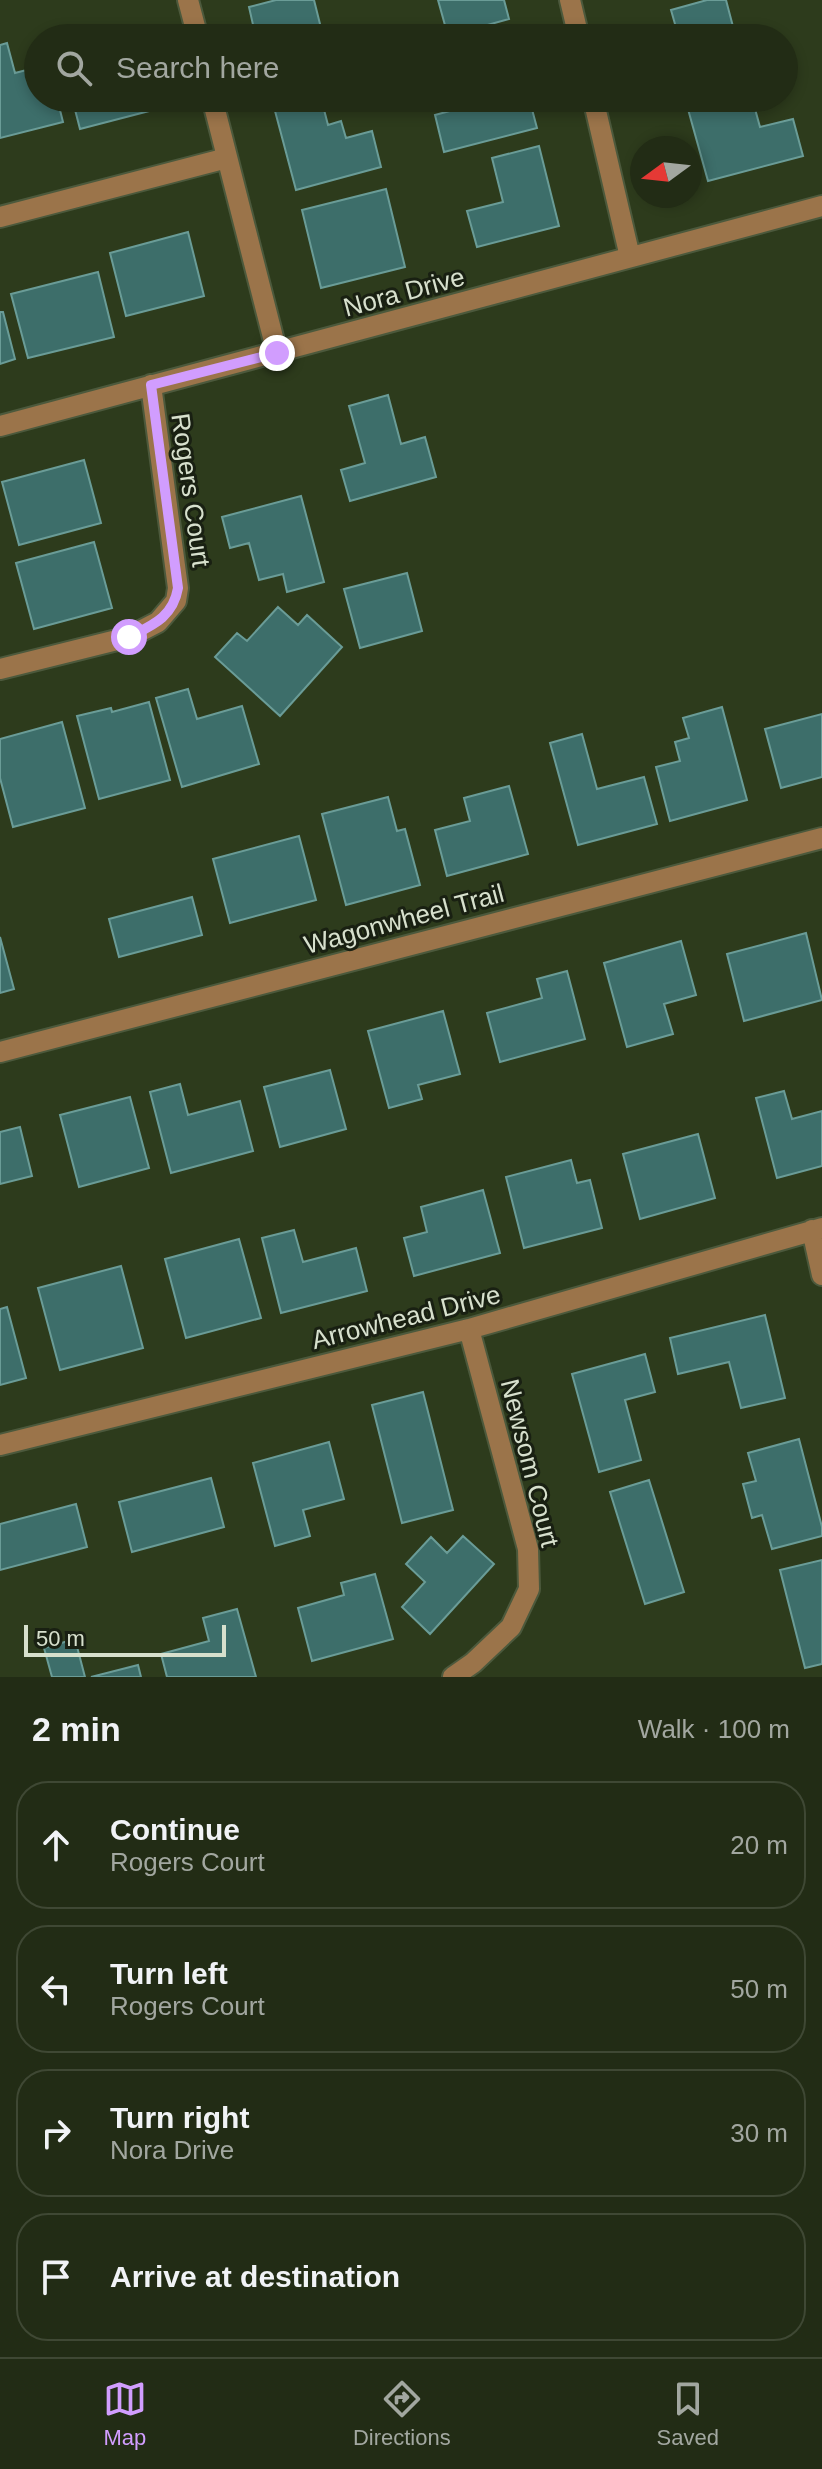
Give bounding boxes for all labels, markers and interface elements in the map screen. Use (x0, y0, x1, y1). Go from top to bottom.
search box (24, 24, 798, 112)
icon: search (52, 46, 96, 90)
text: Search here (116, 51, 279, 84)
north arrow (630, 136, 702, 208)
street label: Nora Drive (340, 261, 468, 323)
route end (259, 335, 295, 371)
street label: Rogers Court (165, 411, 217, 569)
route start (111, 619, 147, 655)
street label: Wagonwheel Trail (301, 878, 507, 960)
street label: Arrowhead Drive (308, 1279, 504, 1355)
street label: Newsom Court (495, 1376, 566, 1551)
scale bar (24, 1621, 226, 1657)
text: 50 m (36, 1626, 85, 1651)
text: 2 min (32, 1710, 121, 1748)
text: Walk · 100 m (638, 1714, 790, 1744)
text: Continue (110, 1813, 240, 1846)
icon: ahead (34, 1823, 78, 1867)
text: 20 m (730, 1830, 788, 1860)
text: Rogers Court (110, 1847, 265, 1877)
text: Turn left (110, 1957, 228, 1990)
icon: left (34, 1967, 78, 2011)
text: 50 m (730, 1974, 788, 2004)
text: Rogers Court (110, 1991, 265, 2021)
text: Turn right (110, 2101, 249, 2134)
icon: right (34, 2111, 78, 2155)
text: 30 m (730, 2118, 788, 2148)
text: Nora Drive (110, 2135, 234, 2165)
icon: arrive (34, 2255, 78, 2299)
text: Arrive at destination (110, 2260, 400, 2293)
tab: Map (103, 2377, 147, 2451)
tab: Directions (353, 2377, 451, 2451)
tab: Saved (657, 2377, 719, 2451)

